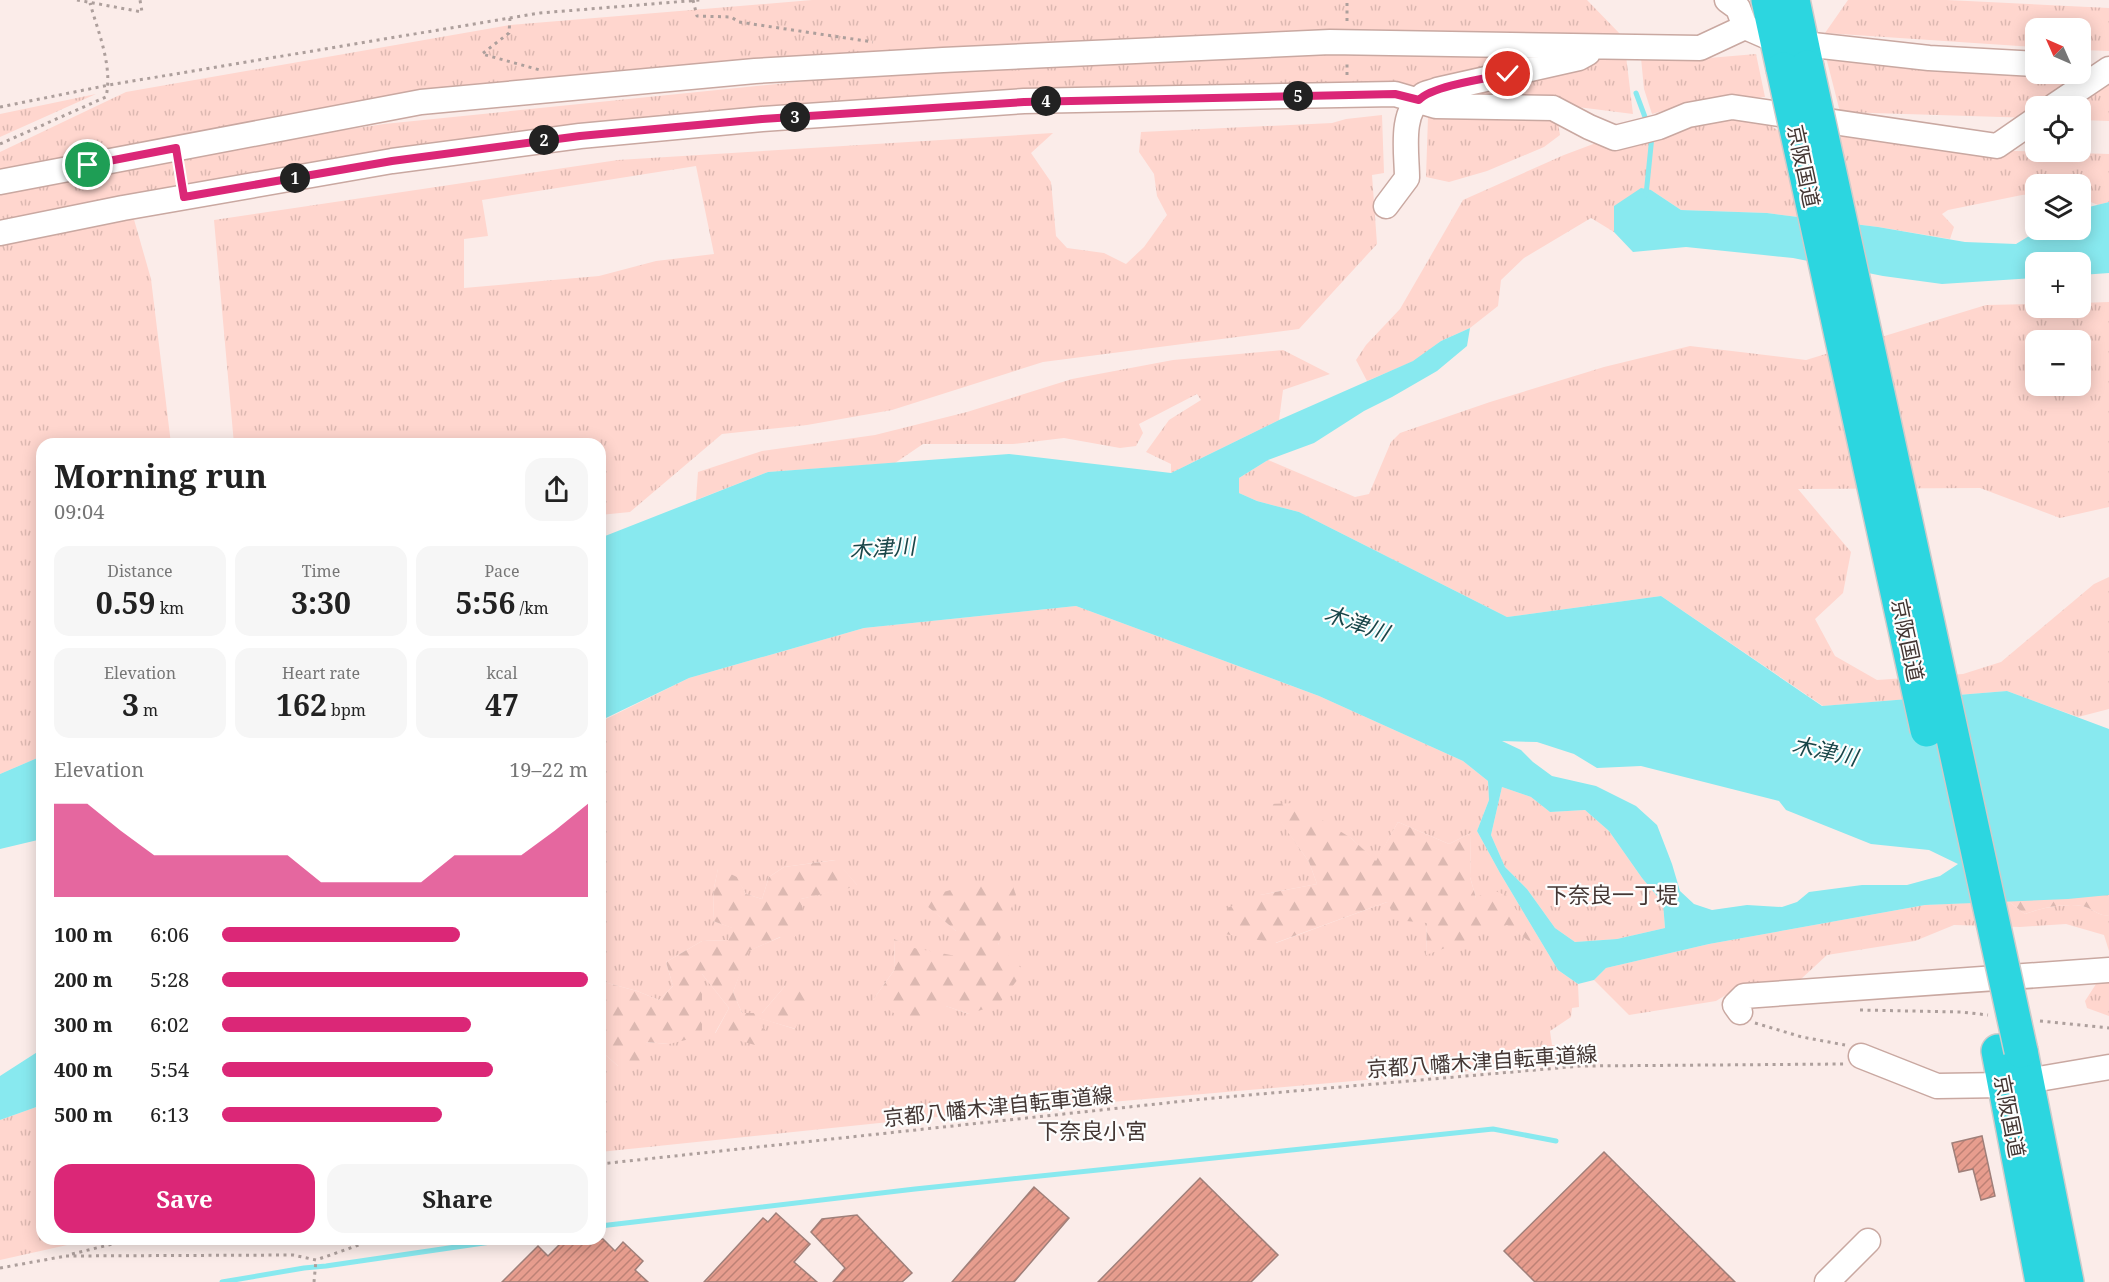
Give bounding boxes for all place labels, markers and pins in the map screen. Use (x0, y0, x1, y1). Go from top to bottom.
pin (1482, 48, 1533, 99)
pin: 5 (1283, 81, 1313, 111)
pin: 4 (1031, 86, 1061, 116)
pin: 3 (780, 102, 810, 132)
pin: 2 (529, 125, 559, 155)
pin (62, 139, 113, 190)
pin: 1 (280, 163, 310, 193)

